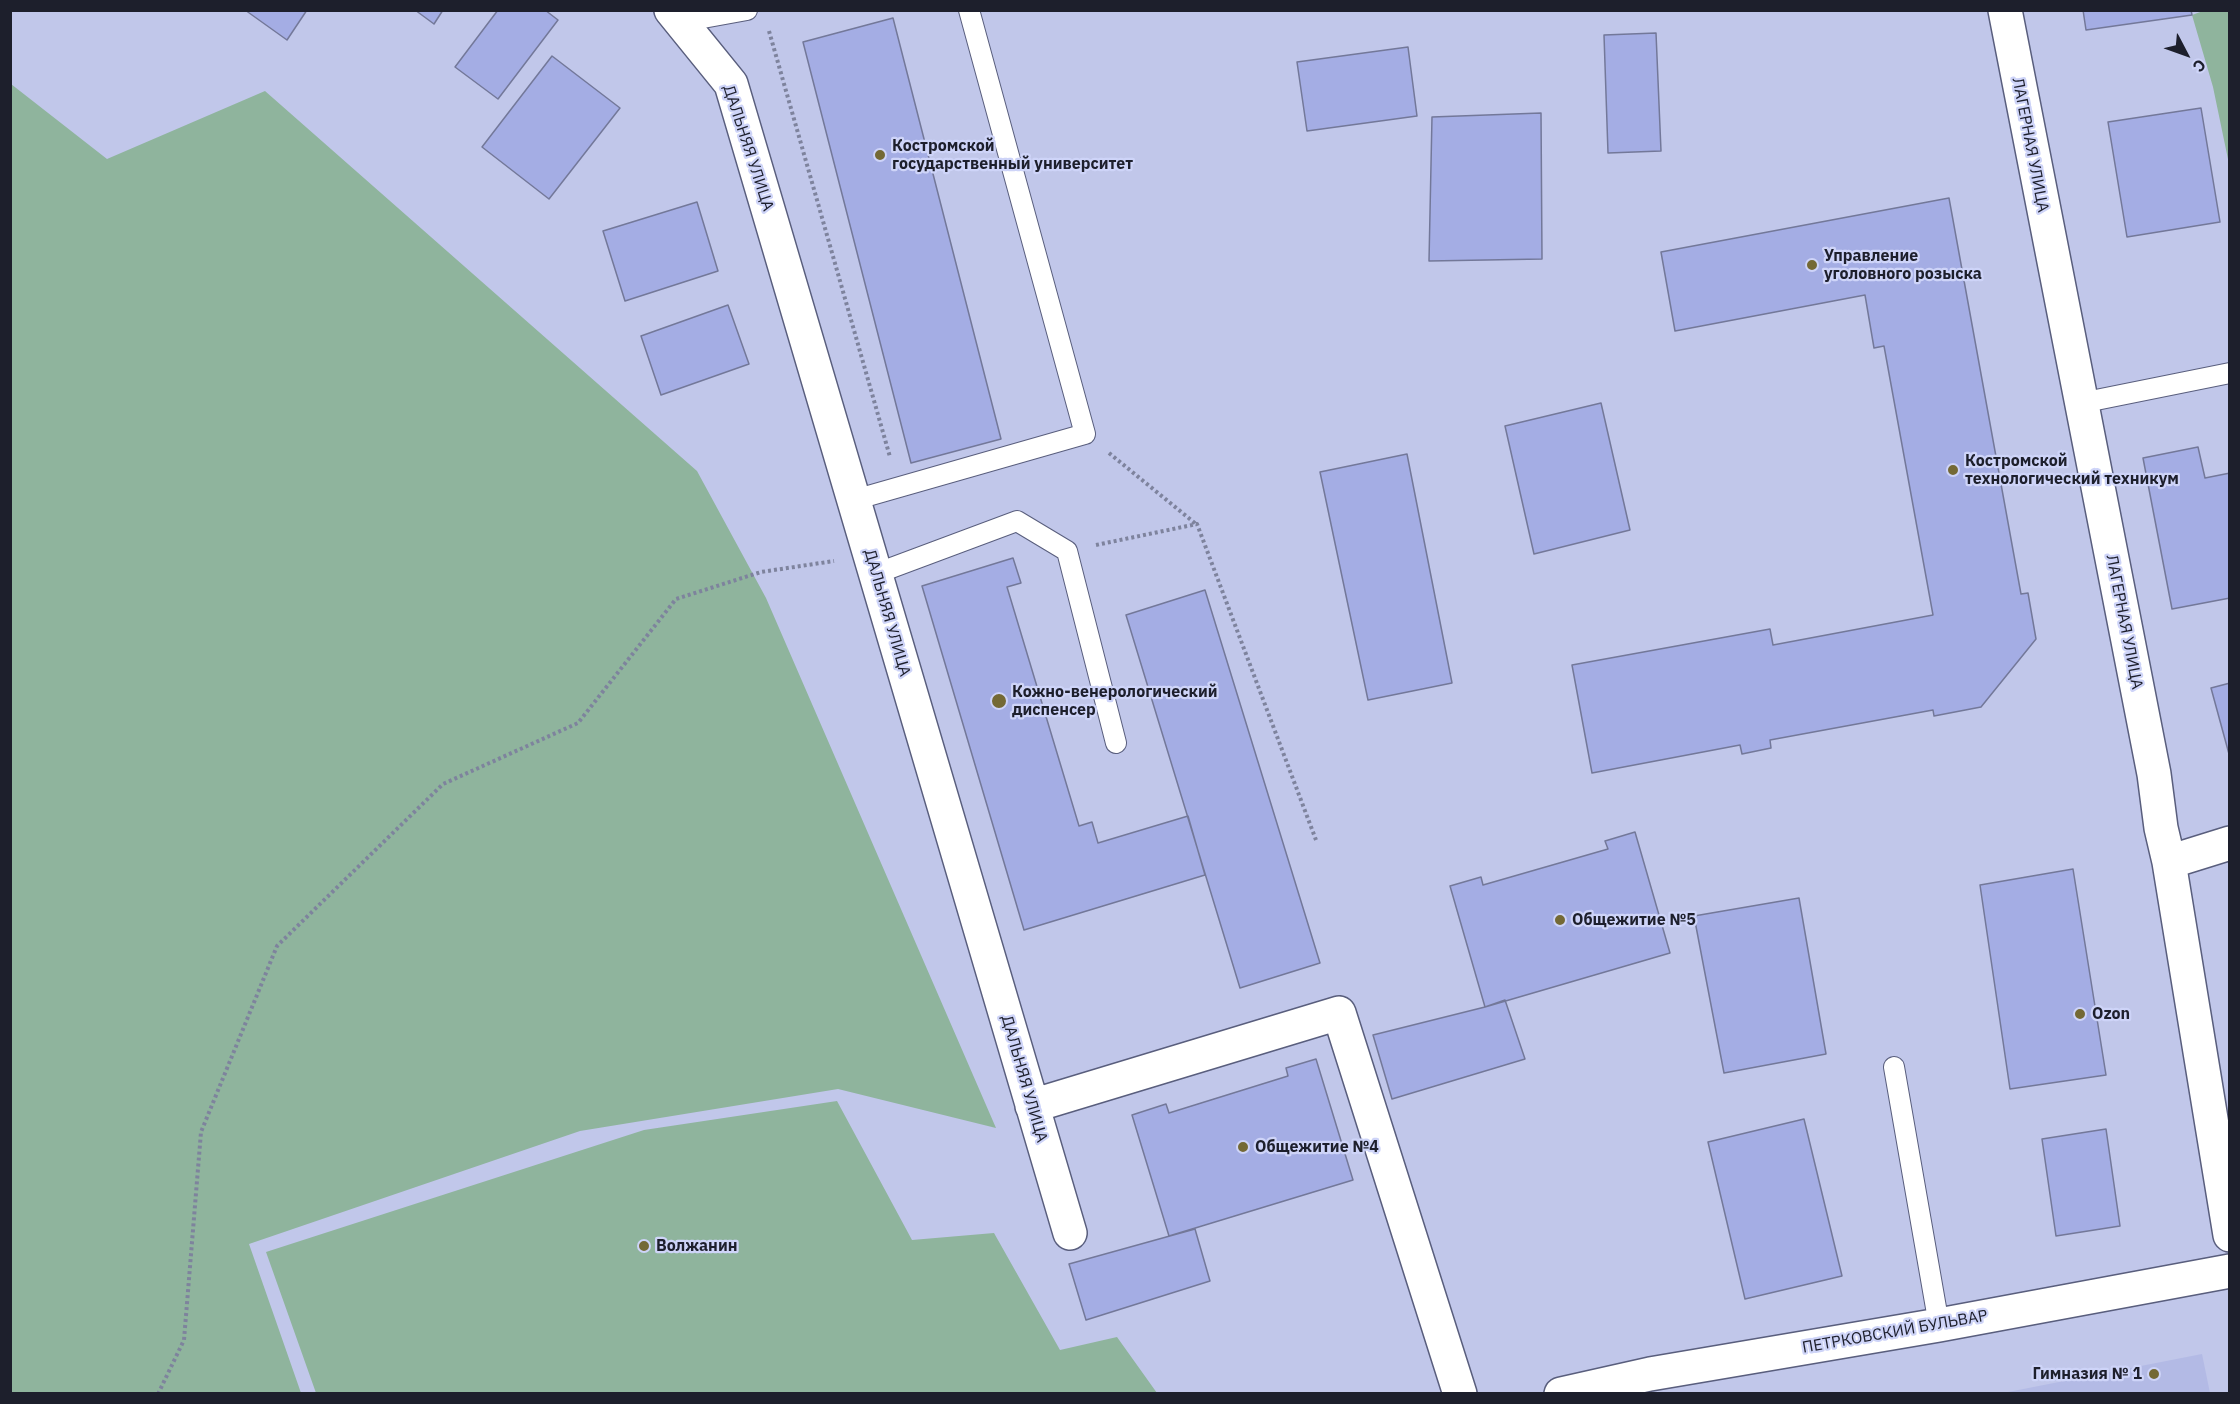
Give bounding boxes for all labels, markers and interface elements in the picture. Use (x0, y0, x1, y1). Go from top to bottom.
north arrow (2156, 24, 2216, 84)
text: С (2189, 55, 2211, 76)
street label: ЛАГЕРНАЯ УЛИЦА (2008, 76, 2052, 214)
street label: ДАЛЬНЯЯ УЛИЦА (719, 82, 777, 214)
place label: Костромской государственный университет (892, 136, 1133, 174)
marker: Костромской государственный университет (873, 148, 887, 162)
place label: Управление уголовного розыска (1824, 246, 1982, 284)
marker: Управление уголовного розыска (1805, 258, 1819, 272)
place label: Костромской технологический техникум (1965, 451, 2179, 489)
marker: Костромской технологический техникум (1946, 463, 1960, 477)
street label: ДАЛЬНЯЯ УЛИЦА (860, 547, 914, 679)
street label: ЛАГЕРНАЯ УЛИЦА (2102, 553, 2146, 691)
place label: Кожно-венерологический диспенсер (1012, 682, 1218, 720)
marker: Кожно-венерологический диспенсер (990, 692, 1008, 710)
place label: Общежитие №5 (1572, 910, 1696, 930)
marker: Общежитие №5 (1553, 913, 1567, 927)
place label: Ozon (2092, 1004, 2130, 1024)
marker: Ozon (2073, 1007, 2087, 1021)
street label: ДАЛЬНЯЯ УЛИЦА (997, 1013, 1051, 1145)
place label: Общежитие №4 (1255, 1137, 1379, 1157)
marker: Общежитие №4 (1236, 1140, 1250, 1154)
place label: Волжанин (656, 1236, 737, 1256)
marker: Волжанин (637, 1239, 651, 1253)
street label: ПЕТРКОВСКИЙ БУЛЬВАР (1801, 1306, 1989, 1358)
place label: Гимназия № 1 (2033, 1364, 2142, 1384)
marker: Гимназия № 1 (2147, 1367, 2161, 1381)

